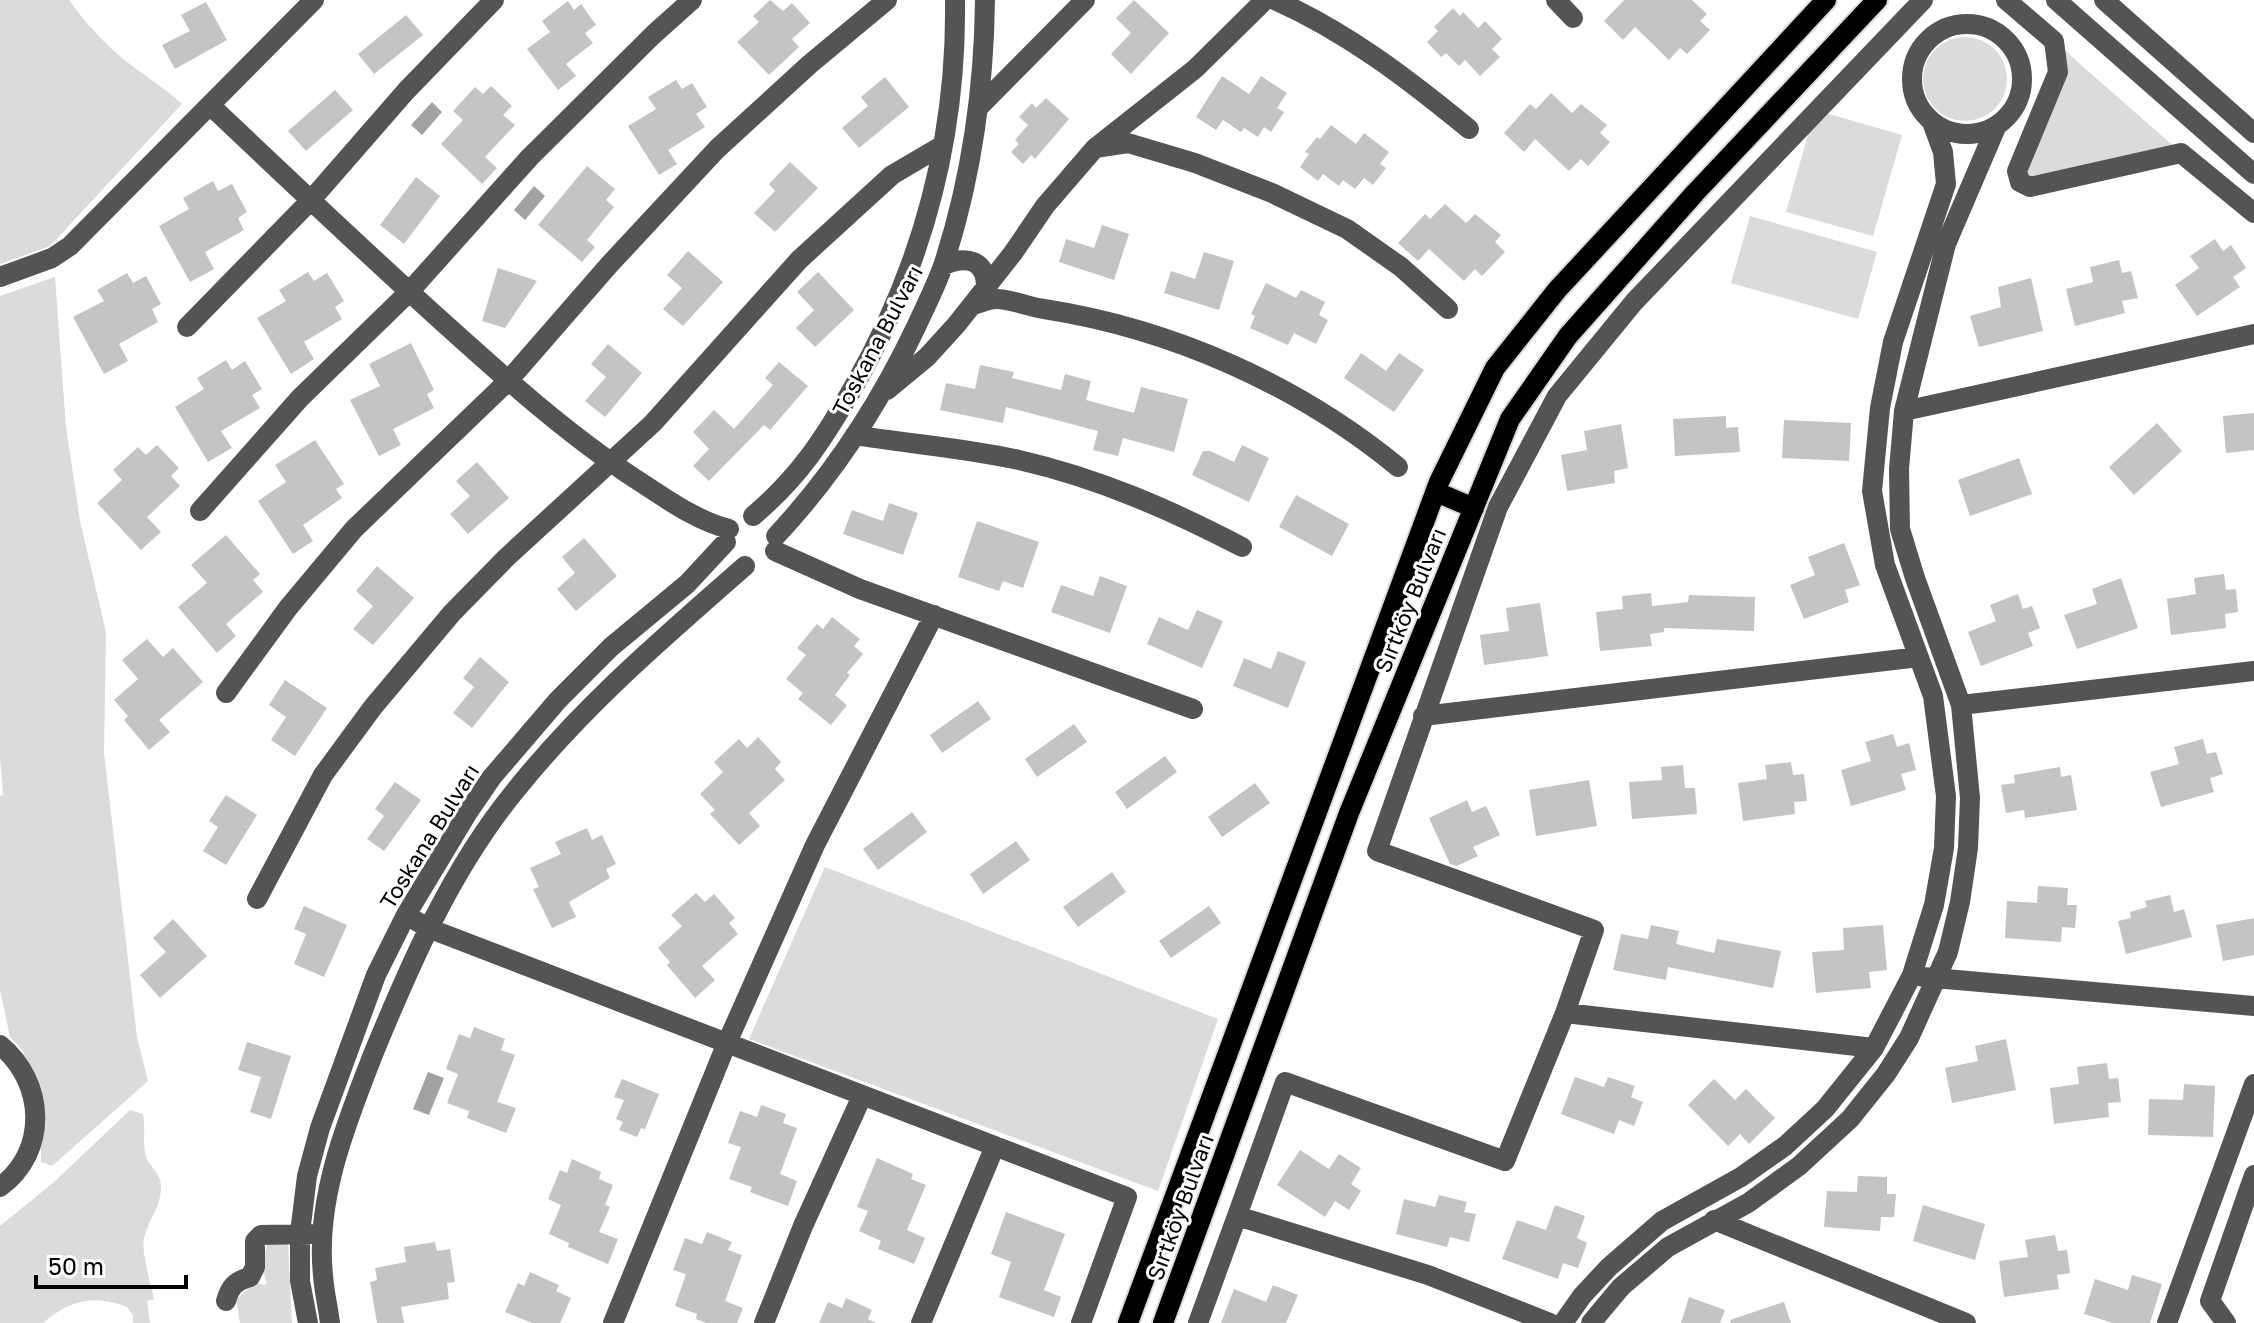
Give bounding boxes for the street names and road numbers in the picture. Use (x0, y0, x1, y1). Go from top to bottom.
street label: Toskana Bulvarı (826, 260, 928, 420)
street label: Sırtköy Bulvarı (1369, 524, 1451, 676)
street label: Toskana Bulvarı (374, 759, 484, 913)
street label: Sırtköy Bulvarı (1141, 1130, 1219, 1284)

